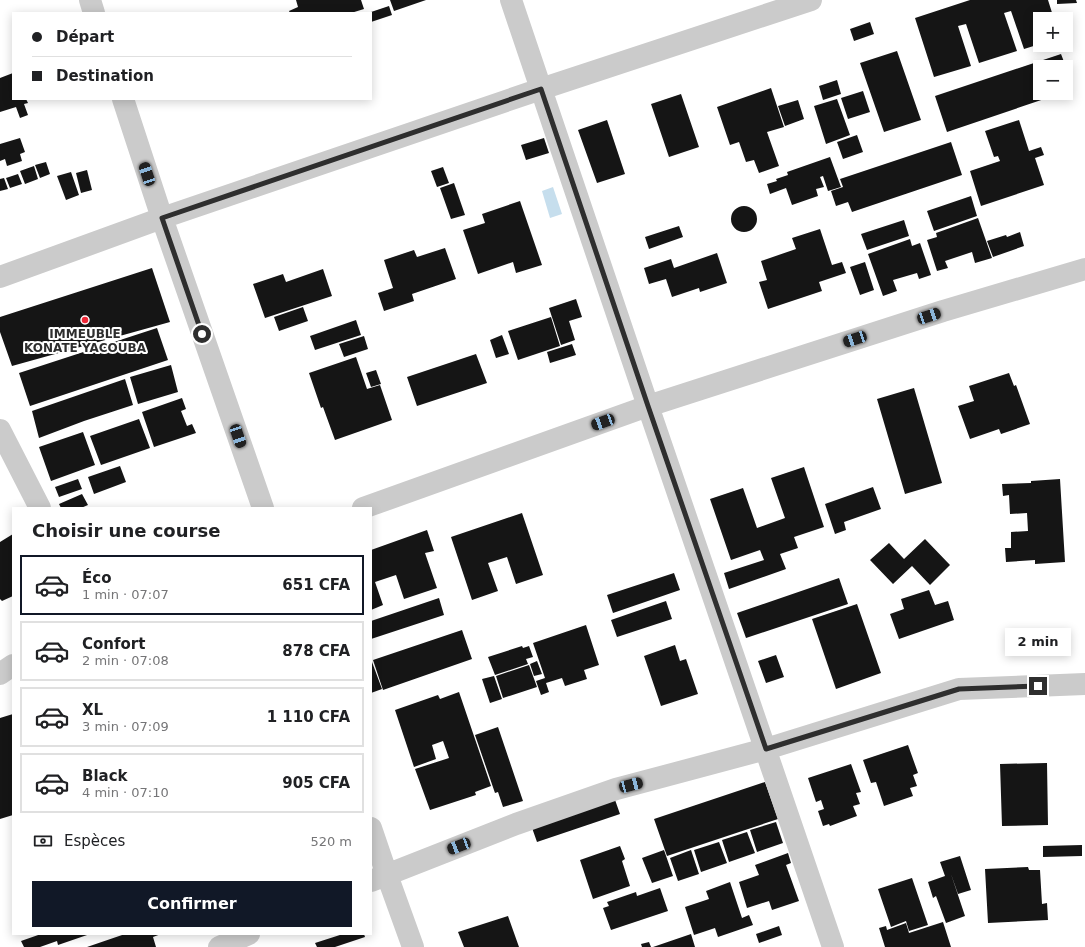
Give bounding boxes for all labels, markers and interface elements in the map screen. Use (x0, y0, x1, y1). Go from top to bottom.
map controls (1033, 12, 1073, 100)
button: + (1033, 12, 1073, 52)
text: Départ (56, 28, 114, 46)
button: − (1033, 60, 1073, 100)
text: Destination (56, 67, 154, 85)
car (138, 161, 156, 187)
car (916, 307, 942, 325)
marker: IMMEUBLE KONATE YACOUBA (80, 315, 90, 325)
route start (193, 325, 211, 343)
place label: IMMEUBLE KONATE YACOUBA (24, 327, 147, 355)
car (842, 330, 868, 348)
car (590, 412, 616, 432)
car (228, 423, 248, 449)
text: Choisir une course (32, 520, 220, 541)
icon: car (34, 567, 70, 603)
text: Éco (82, 569, 111, 587)
text: 651 CFA (282, 576, 350, 594)
text: 1 min · 07:07 (82, 587, 169, 602)
callout: 2 min (1005, 628, 1071, 656)
icon: car (34, 633, 70, 669)
text: 2 min (1018, 634, 1058, 649)
text: Confort (82, 635, 145, 653)
text: 878 CFA (282, 642, 350, 660)
text: 2 min · 07:08 (82, 653, 169, 668)
route end (1029, 677, 1047, 695)
icon: car (34, 699, 70, 735)
text: XL (82, 701, 103, 719)
text: 1 110 CFA (267, 708, 350, 726)
text: 3 min · 07:09 (82, 719, 169, 734)
icon: car (34, 765, 70, 801)
text: Black (82, 767, 128, 785)
text: 905 CFA (282, 774, 350, 792)
car (618, 776, 644, 794)
text: 4 min · 07:10 (82, 785, 169, 800)
icon: cash (32, 830, 54, 852)
text: Espèces (64, 832, 125, 850)
text: 520 m (310, 834, 352, 849)
car (446, 836, 472, 856)
button: Confirmer (32, 881, 352, 927)

